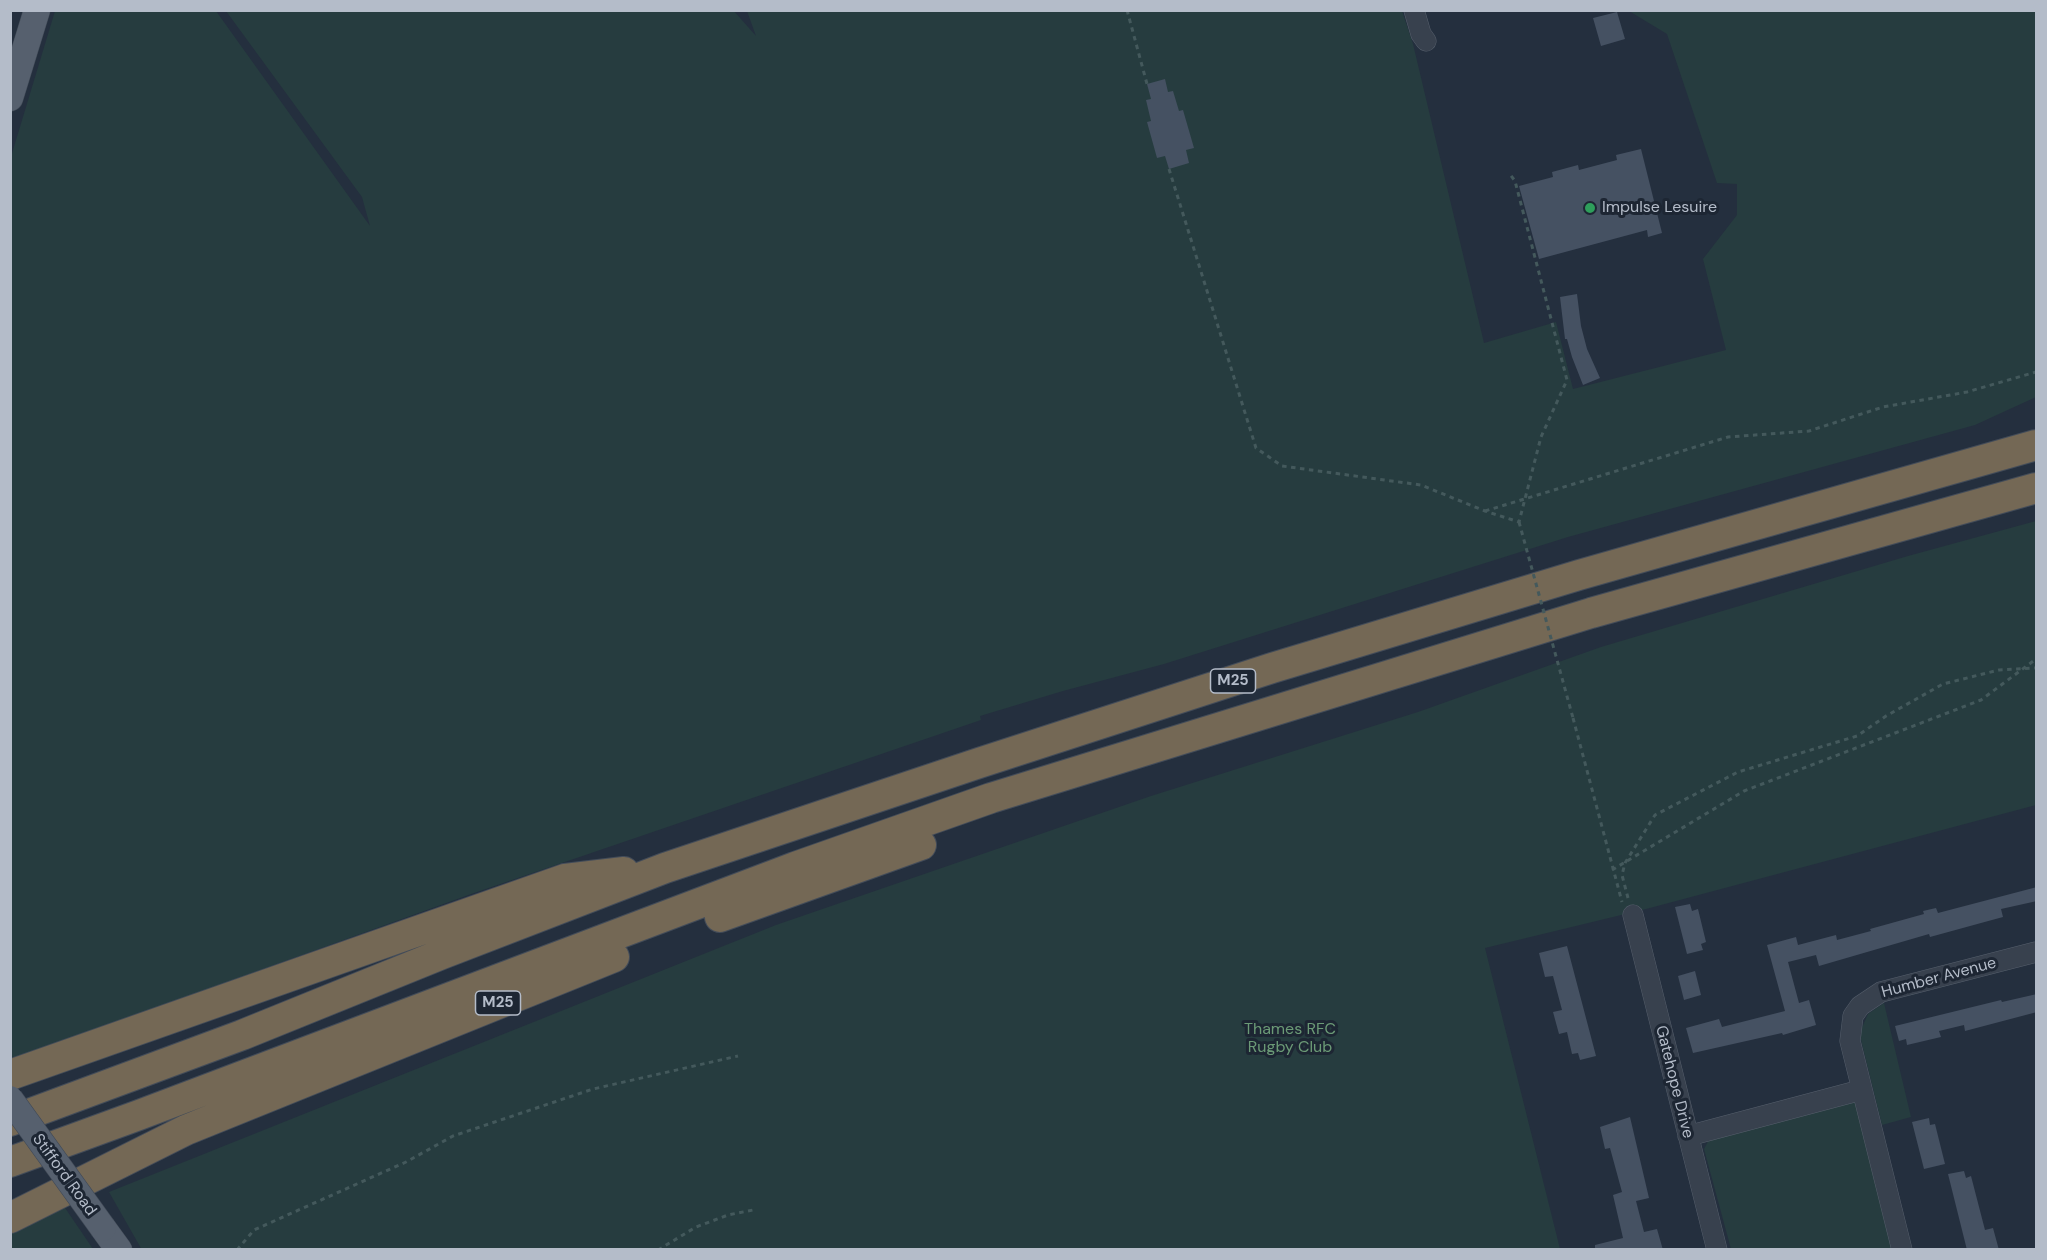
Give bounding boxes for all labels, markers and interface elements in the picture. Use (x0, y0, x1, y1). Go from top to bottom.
place label: Impulse Lesuire (1602, 198, 1717, 218)
marker: Impulse Lesuire (1583, 201, 1597, 215)
road number: M25 (1210, 669, 1256, 693)
street label: Humber Avenue (1880, 953, 1998, 1003)
road number: M25 (476, 991, 520, 1015)
park label: Thames RFC Rugby Club (1244, 1020, 1336, 1058)
street label: Gatehope Drive (1651, 1024, 1697, 1140)
street label: Stifford Road (28, 1130, 100, 1220)

